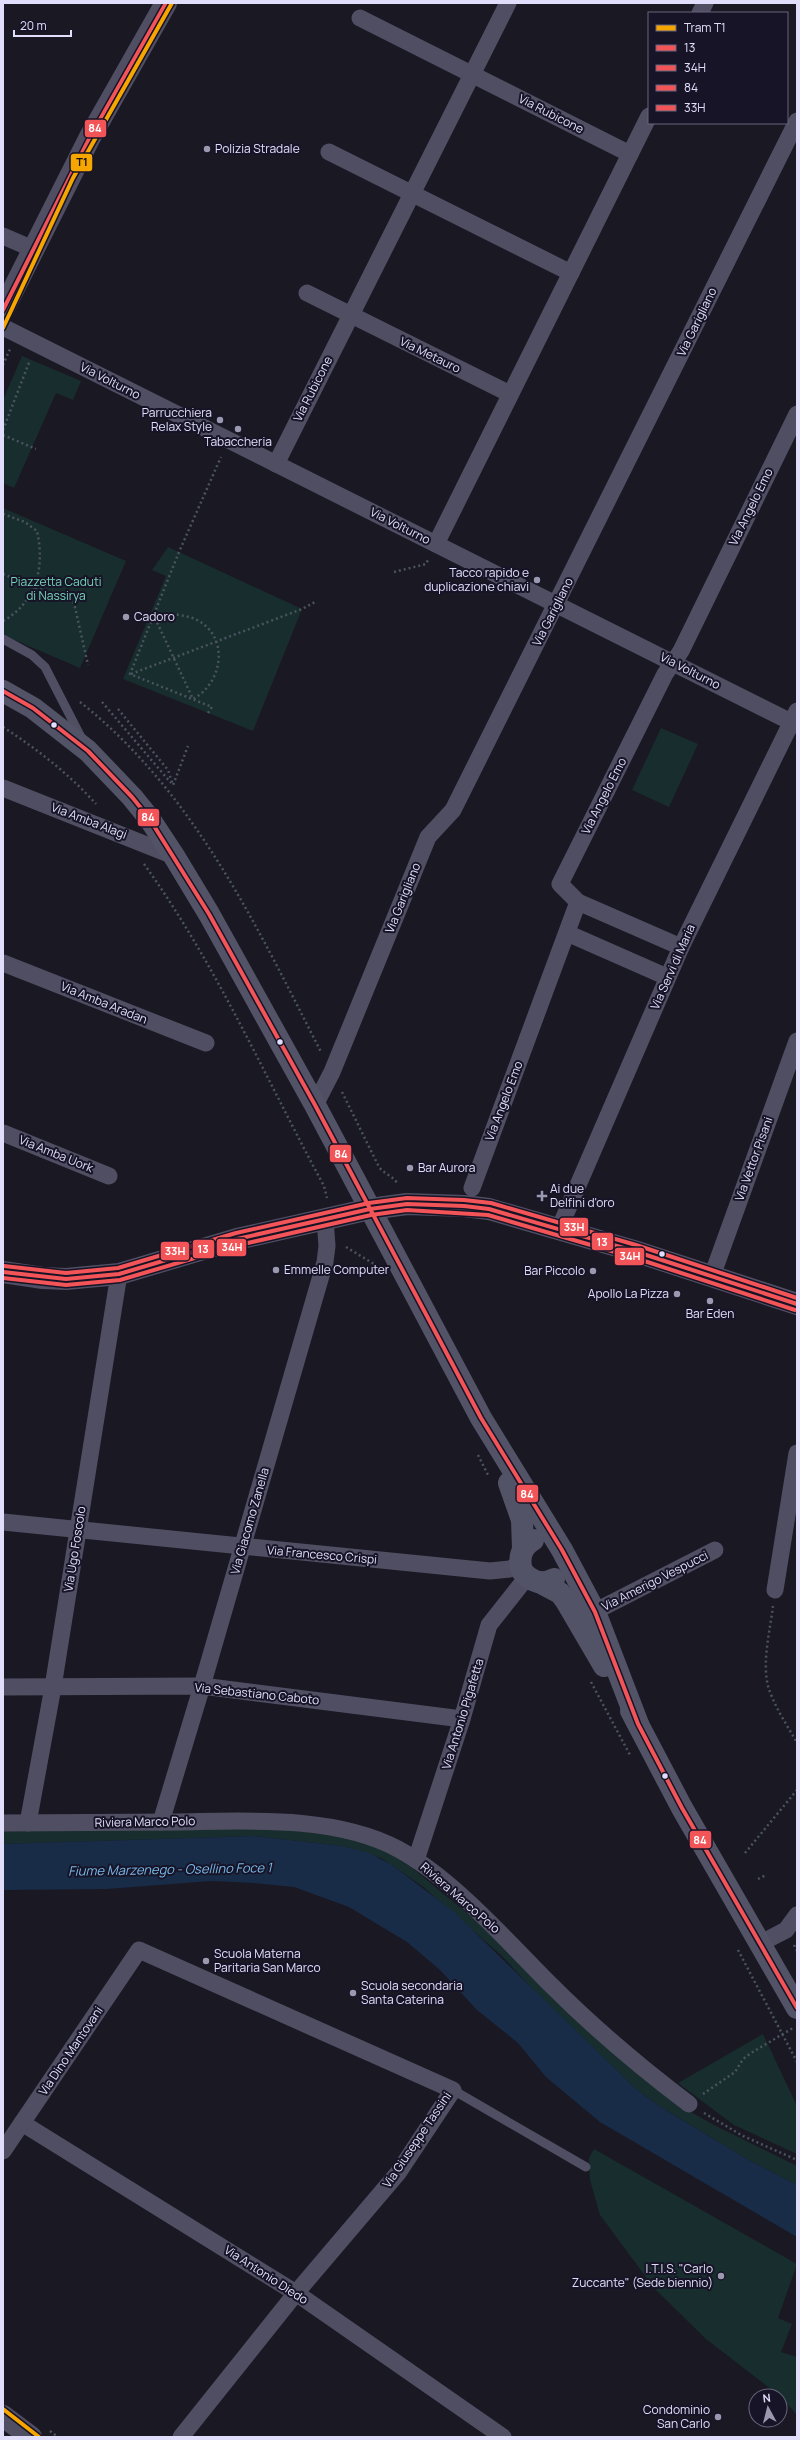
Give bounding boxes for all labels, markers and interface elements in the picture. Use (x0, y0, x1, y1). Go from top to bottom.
scale bar (14, 12, 71, 38)
legend (648, 12, 788, 124)
text: 20 m (20, 17, 47, 34)
text: Tram T1 (684, 19, 726, 36)
text: 13 (684, 39, 695, 56)
text: 34H (684, 59, 706, 76)
text: 84 (684, 79, 698, 96)
street label: Via Rubicone (516, 90, 587, 137)
text: 33H (684, 99, 706, 116)
line badge: 84 (84, 119, 107, 138)
text: 84 (88, 120, 102, 135)
place label: Polizia Stradale (215, 140, 300, 157)
marker: Polizia Stradale (202, 144, 212, 154)
line badge: T1 (70, 153, 93, 172)
text: T1 (76, 154, 88, 169)
street label: Via Garigliano (673, 284, 721, 359)
street label: Via Metauro (397, 332, 464, 377)
street label: Via Rubicone (289, 353, 336, 424)
street label: Via Volturno (77, 358, 143, 403)
place label: Parrucchiera Relax Style (142, 404, 212, 435)
marker: Parrucchiera Relax Style (215, 415, 225, 425)
marker: Tabaccheria (233, 424, 243, 434)
place label: Tabaccheria (204, 433, 272, 450)
street label: Via Angelo Emo (724, 465, 777, 548)
street label: Via Volturno (367, 503, 433, 548)
place label: Tacco rapido e duplicazione chiavi (424, 564, 529, 595)
park label: Piazzetta Caduti di Nassirya (10, 573, 102, 604)
street label: Via Garigliano (528, 575, 577, 649)
marker: Tacco rapido e duplicazione chiavi (532, 575, 542, 585)
place label: Cadoro (134, 608, 175, 625)
marker: Cadoro (121, 612, 131, 622)
street label: Via Volturno (657, 648, 723, 693)
unlabelled marker (49, 720, 59, 730)
street label: Via Angelo Emo (577, 754, 630, 837)
street label: Via Amba Alagi (49, 798, 129, 843)
line badge: 84 (137, 808, 160, 827)
text: 84 (141, 809, 155, 824)
street label: Via Garigliano (381, 860, 424, 936)
street label: Via Servi di Maria (646, 921, 699, 1012)
street label: Via Amba Aradan (58, 977, 150, 1028)
unlabelled marker (275, 1037, 285, 1047)
street label: Via Angelo Emo (481, 1059, 527, 1143)
street label: Via Vettor Pisani (730, 1115, 777, 1203)
street label: Via Amba Uork (17, 1131, 97, 1177)
line badge: 84 (329, 1144, 352, 1163)
text: 84 (334, 1146, 348, 1161)
place label: Bar Aurora (418, 1159, 476, 1176)
marker: Bar Aurora (405, 1163, 415, 1173)
place label: Ai due Delfini d'oro (550, 1180, 615, 1211)
marker: Ai due Delfini d'oro (537, 1191, 547, 1201)
line badge: 33H (559, 1217, 589, 1237)
text: 33H (564, 1219, 584, 1234)
line badge: 13 (591, 1232, 614, 1251)
text: 13 (596, 1234, 608, 1249)
line badge: 34H (216, 1238, 247, 1257)
line badge: 13 (192, 1239, 215, 1259)
text: 34H (221, 1239, 243, 1254)
line badge: 33H (160, 1241, 190, 1261)
text: 13 (197, 1241, 209, 1256)
text: 33H (165, 1243, 185, 1258)
line badge: 34H (614, 1247, 645, 1266)
text: 34H (619, 1248, 641, 1263)
unlabelled marker (657, 1249, 667, 1259)
place label: Emmelle Computer (284, 1261, 390, 1278)
place label: Bar Piccolo (524, 1262, 585, 1279)
marker: Emmelle Computer (271, 1265, 281, 1275)
marker: Bar Piccolo (588, 1266, 598, 1276)
place label: Apollo La Pizza (588, 1285, 669, 1302)
marker: Apollo La Pizza (672, 1289, 682, 1299)
marker: Bar Eden (705, 1296, 715, 1306)
place label: Bar Eden (686, 1305, 734, 1322)
street label: Via Giacomo Zanella (226, 1465, 273, 1576)
line badge: 84 (516, 1484, 539, 1503)
text: 84 (520, 1486, 534, 1501)
street label: Via Ugo Foscolo (59, 1505, 90, 1593)
street label: Via Francesco Crispi (266, 1541, 378, 1568)
street label: Via Amerigo Vespucci (599, 1546, 711, 1615)
street label: Via Antonio Pigafetta (438, 1656, 487, 1771)
street label: Via Sebastiano Caboto (194, 1678, 320, 1709)
unlabelled marker (660, 1771, 670, 1781)
street label: Riviera Marco Polo (95, 1812, 195, 1831)
line badge: 84 (689, 1830, 712, 1849)
text: 84 (693, 1832, 707, 1847)
water label: Fiume Marzenego - Osellino Foce 1 (68, 1858, 273, 1880)
street label: Riviera Marco Polo (417, 1858, 504, 1937)
place label: Scuola Materna Paritaria San Marco (214, 1945, 321, 1976)
marker: Scuola Materna Paritaria San Marco (201, 1956, 211, 1966)
place label: Scuola secondaria Santa Caterina (361, 1977, 463, 2008)
marker: Scuola secondaria Santa Caterina (348, 1988, 358, 1998)
street label: Via Dino Mantovani (34, 2003, 107, 2099)
street label: Via Giuseppe Tassini (378, 2088, 455, 2191)
street label: Via Antonio Diedo (221, 2241, 311, 2308)
place label: I.T.I.S. "Carlo Zuccante" (Sede biennio) (572, 2260, 713, 2291)
marker: I.T.I.S. "Carlo Zuccante" (Sede biennio) (716, 2271, 726, 2281)
north arrow (748, 2388, 788, 2428)
text: N (762, 2390, 772, 2406)
place label: Condominio San Carlo (643, 2401, 710, 2432)
marker: Condominio San Carlo (713, 2412, 723, 2422)

